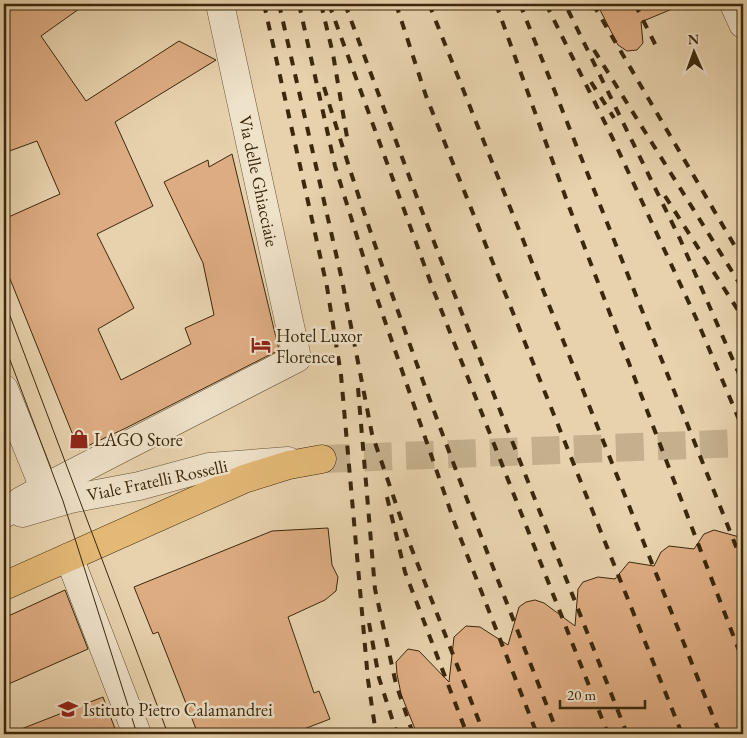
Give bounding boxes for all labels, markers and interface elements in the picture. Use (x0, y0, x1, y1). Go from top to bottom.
north arrow (670, 28, 720, 78)
text: N (688, 30, 700, 48)
street label: Via delle Ghiacciaie (234, 113, 284, 249)
place label: Hotel Luxor Florence (276, 324, 362, 368)
hotel icon: Hotel Luxor Florence (250, 334, 272, 356)
shop icon: LAGO Store (68, 428, 90, 450)
place label: LAGO Store (94, 428, 183, 451)
street label: Viale Fratelli Rosselli (84, 454, 230, 506)
scale bar (560, 678, 644, 710)
text: 20 m (567, 685, 596, 704)
school or university icon: Istituto Pietro Calamandrei (57, 698, 79, 720)
place label: Istituto Pietro Calamandrei (83, 698, 273, 721)

